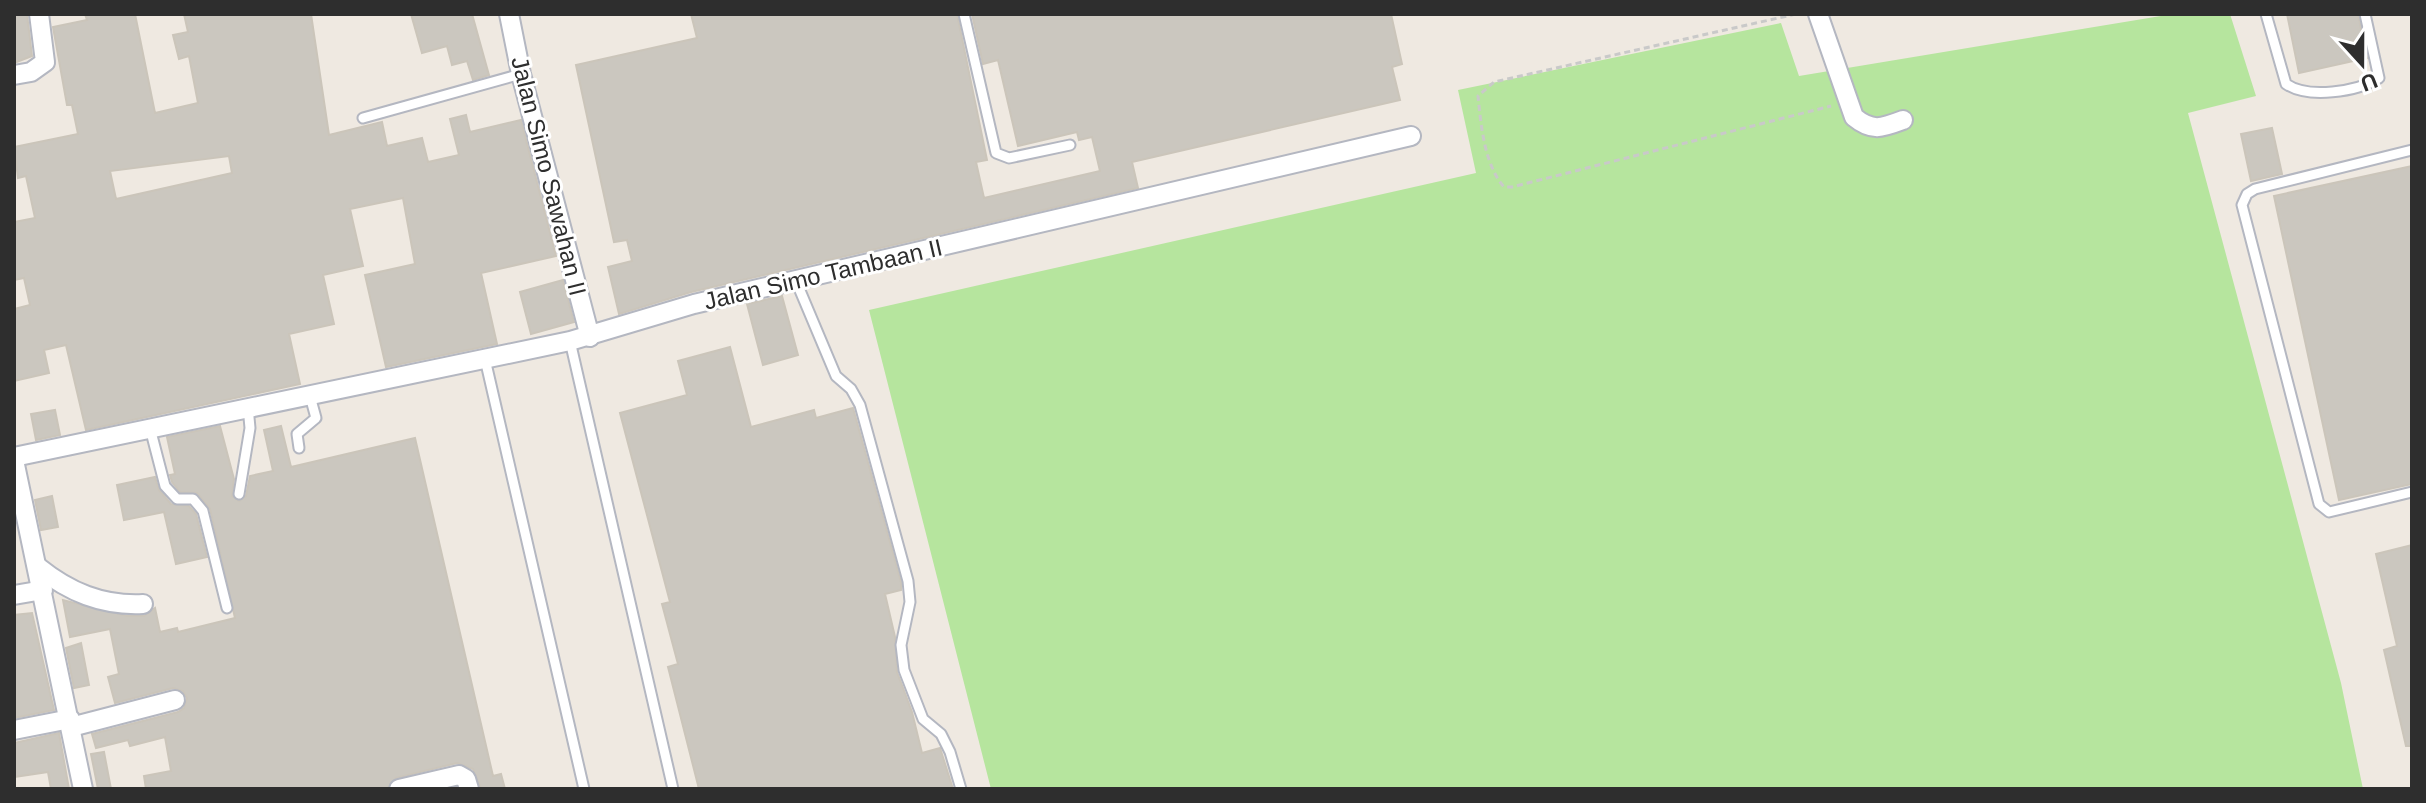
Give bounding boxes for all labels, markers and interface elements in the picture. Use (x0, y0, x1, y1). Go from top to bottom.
north arrow (2322, 24, 2402, 104)
street label: Jalan Simo Sawahan II (506, 54, 592, 298)
text: U (2357, 68, 2381, 97)
street label: Jalan Simo Tambaan II (701, 233, 945, 315)

